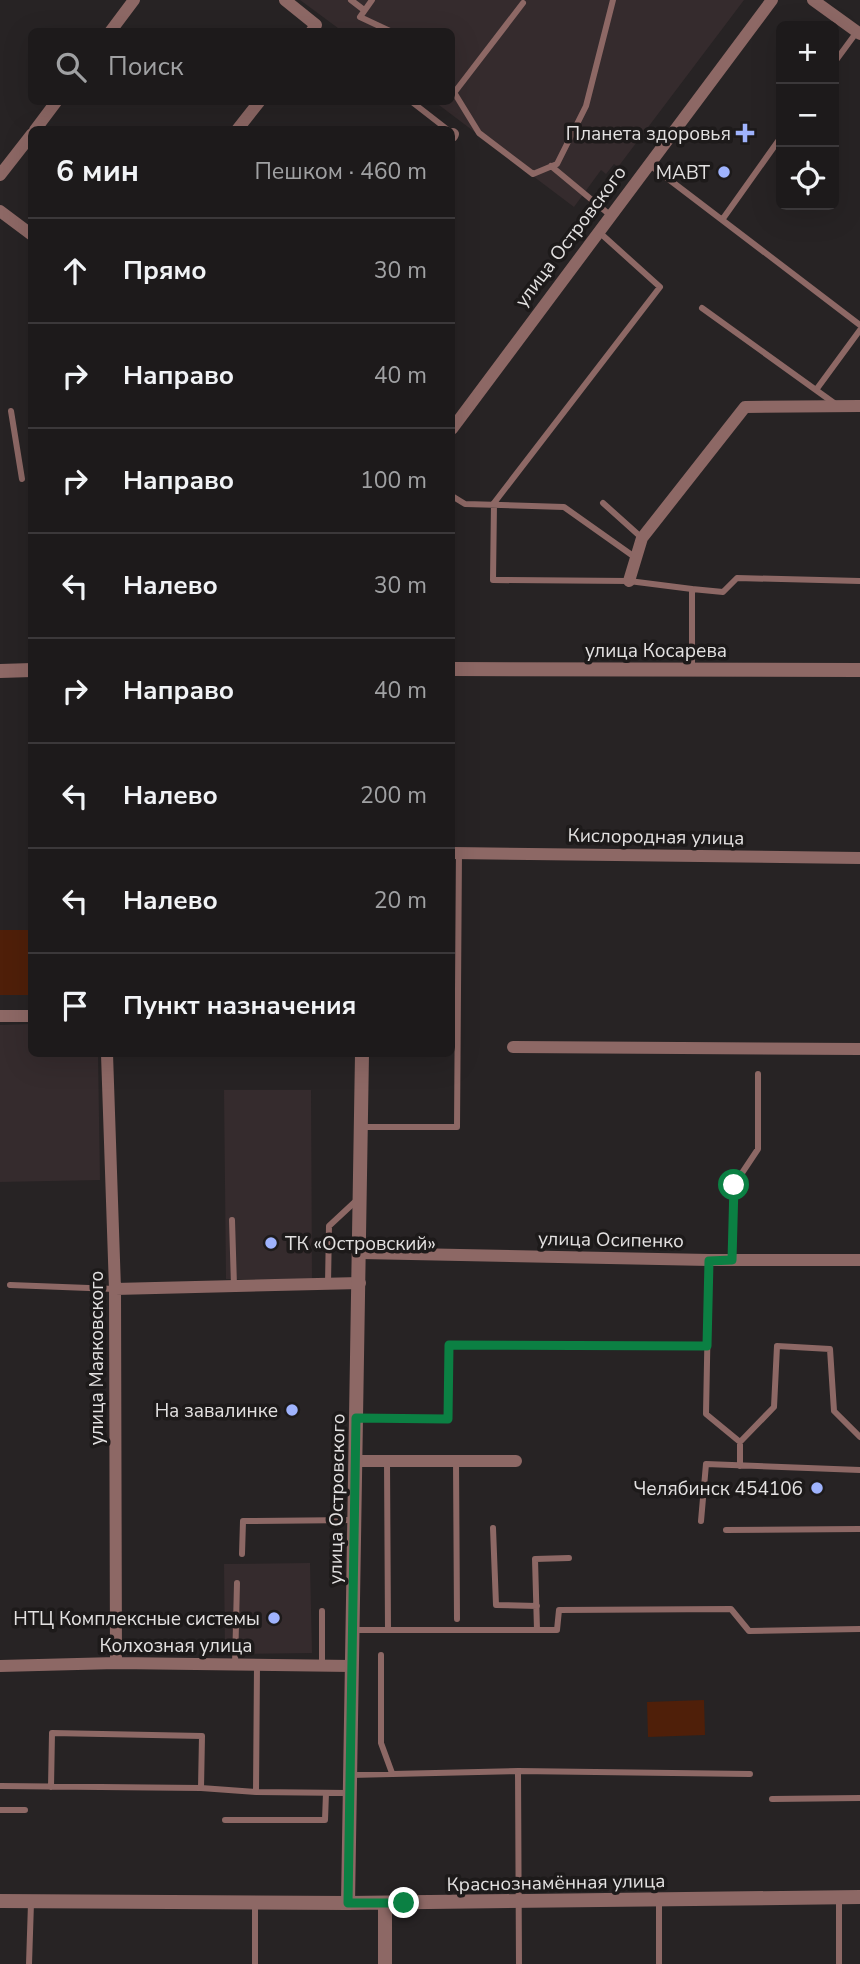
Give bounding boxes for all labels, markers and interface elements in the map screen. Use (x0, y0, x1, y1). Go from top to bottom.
map controls (776, 21, 839, 210)
button: + (776, 21, 839, 84)
search box (28, 28, 455, 105)
icon: search (52, 48, 90, 86)
text: Поиск (108, 49, 184, 84)
button: − (776, 84, 839, 147)
place label: Планета здоровья (566, 121, 731, 147)
marker: Планета здоровья (737, 125, 753, 141)
button: locate (776, 147, 839, 210)
text: 6 мин (56, 151, 139, 192)
text: Пешком · 460 m (254, 156, 427, 187)
street label: улица Островского (509, 160, 633, 313)
place label: МАВТ (656, 160, 711, 186)
marker: МАВТ (716, 164, 732, 180)
icon: ahead (56, 252, 94, 290)
text: Прямо (123, 253, 207, 288)
text: 30 m (374, 255, 427, 286)
icon: right (56, 357, 94, 395)
text: Направо (123, 358, 234, 393)
text: 40 m (374, 360, 427, 391)
icon: right (56, 462, 94, 500)
text: Направо (123, 463, 234, 498)
text: 100 m (360, 465, 427, 496)
icon: left (56, 567, 94, 605)
text: Налево (123, 568, 218, 603)
text: 30 m (374, 570, 427, 601)
street label: улица Косарева (585, 638, 727, 664)
icon: right (56, 672, 94, 710)
text: Направо (123, 673, 234, 708)
text: 40 m (374, 675, 427, 706)
icon: left (56, 777, 94, 815)
text: Налево (123, 778, 218, 813)
text: 200 m (360, 780, 427, 811)
street label: Кислородная улица (567, 822, 745, 852)
icon: left (56, 882, 94, 920)
text: Налево (123, 883, 218, 918)
text: 20 m (374, 885, 427, 916)
icon: arrive (56, 987, 94, 1025)
text: Пункт назначения (123, 988, 356, 1023)
route start (718, 1169, 749, 1200)
street label: улица Осипенко (538, 1226, 684, 1254)
place label: ТК «Островский» (285, 1231, 436, 1257)
marker: ТК «Островский» (263, 1235, 279, 1251)
street label: улица Маяковского (84, 1271, 110, 1445)
place label: На завалинке (155, 1398, 278, 1424)
marker: На завалинке (284, 1402, 300, 1418)
street label: улица Островского (323, 1413, 351, 1585)
place label: Челябинск 454106 (633, 1476, 803, 1502)
marker: Челябинск 454106 (809, 1480, 825, 1496)
place label: НТЦ Комплексные системы (13, 1606, 260, 1632)
marker: НТЦ Комплексные системы (266, 1610, 282, 1626)
street label: Колхозная улица (99, 1633, 253, 1659)
street label: Краснознамённая улица (446, 1868, 666, 1898)
route end (388, 1887, 419, 1918)

